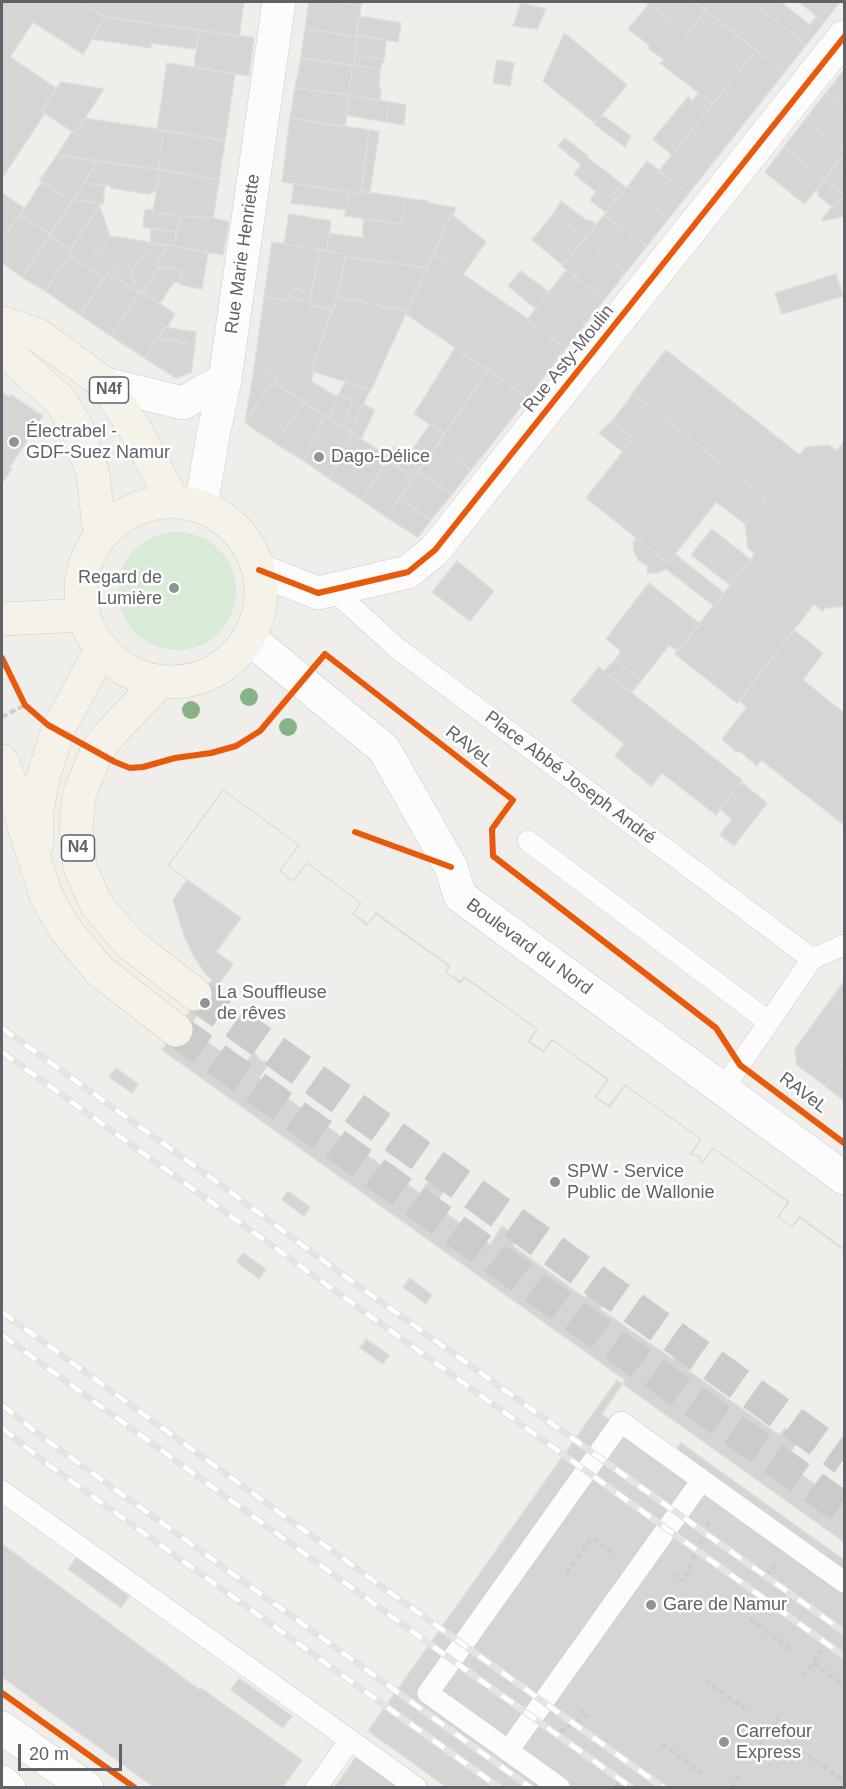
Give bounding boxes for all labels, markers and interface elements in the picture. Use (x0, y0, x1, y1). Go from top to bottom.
street label: Rue Marie Henriette (221, 173, 265, 335)
street label: Rue Asty-Moulin (519, 301, 619, 417)
road number: N4f (90, 377, 128, 403)
place label: Électrabel - GDF-Suez Namur (26, 421, 170, 464)
marker: Électrabel - GDF-Suez Namur (7, 435, 21, 449)
place label: Dago-Délice (331, 446, 430, 468)
marker: Dago-Délice (312, 450, 326, 464)
place label: Regard de Lumière (78, 567, 162, 610)
marker: Regard de Lumière (167, 581, 181, 595)
street label: Place Abbé Joseph André (480, 707, 660, 849)
street label: RAVeL (441, 722, 497, 772)
road number: N4 (62, 835, 94, 861)
street label: Boulevard du Nord (462, 894, 596, 1000)
place label: La Souffleuse de rêves (217, 982, 327, 1024)
marker: La Souffleuse de rêves (198, 996, 212, 1010)
street label: RAVeL (775, 1068, 831, 1118)
place label: SPW - Service Public de Wallonie (567, 1161, 714, 1204)
marker: SPW - Service Public de Wallonie (548, 1175, 562, 1189)
place label: Gare de Namur (663, 1594, 787, 1616)
marker: Gare de Namur (644, 1598, 658, 1612)
place label: Carrefour Express (736, 1721, 812, 1764)
scale bar (21, 1732, 124, 1770)
marker: Carrefour Express (717, 1735, 731, 1749)
text: 20 m (29, 1744, 69, 1764)

